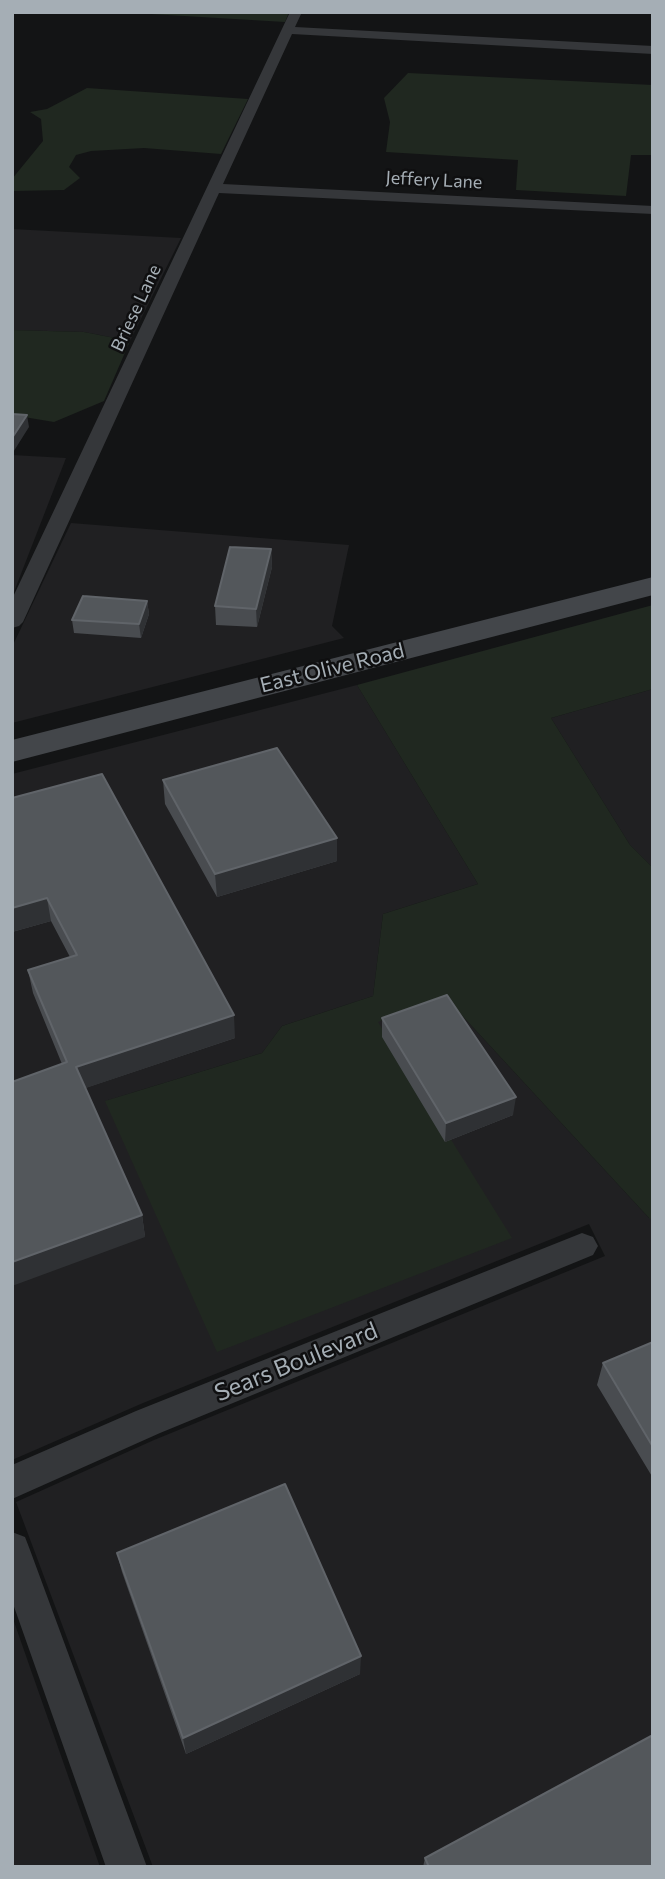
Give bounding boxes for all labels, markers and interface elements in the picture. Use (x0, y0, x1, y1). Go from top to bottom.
street label: Jeffery Lane (385, 167, 483, 193)
street label: Briese Lane (106, 261, 166, 355)
street label: East Olive Road (257, 638, 407, 698)
street label: Sears Boulevard (210, 1316, 382, 1408)

